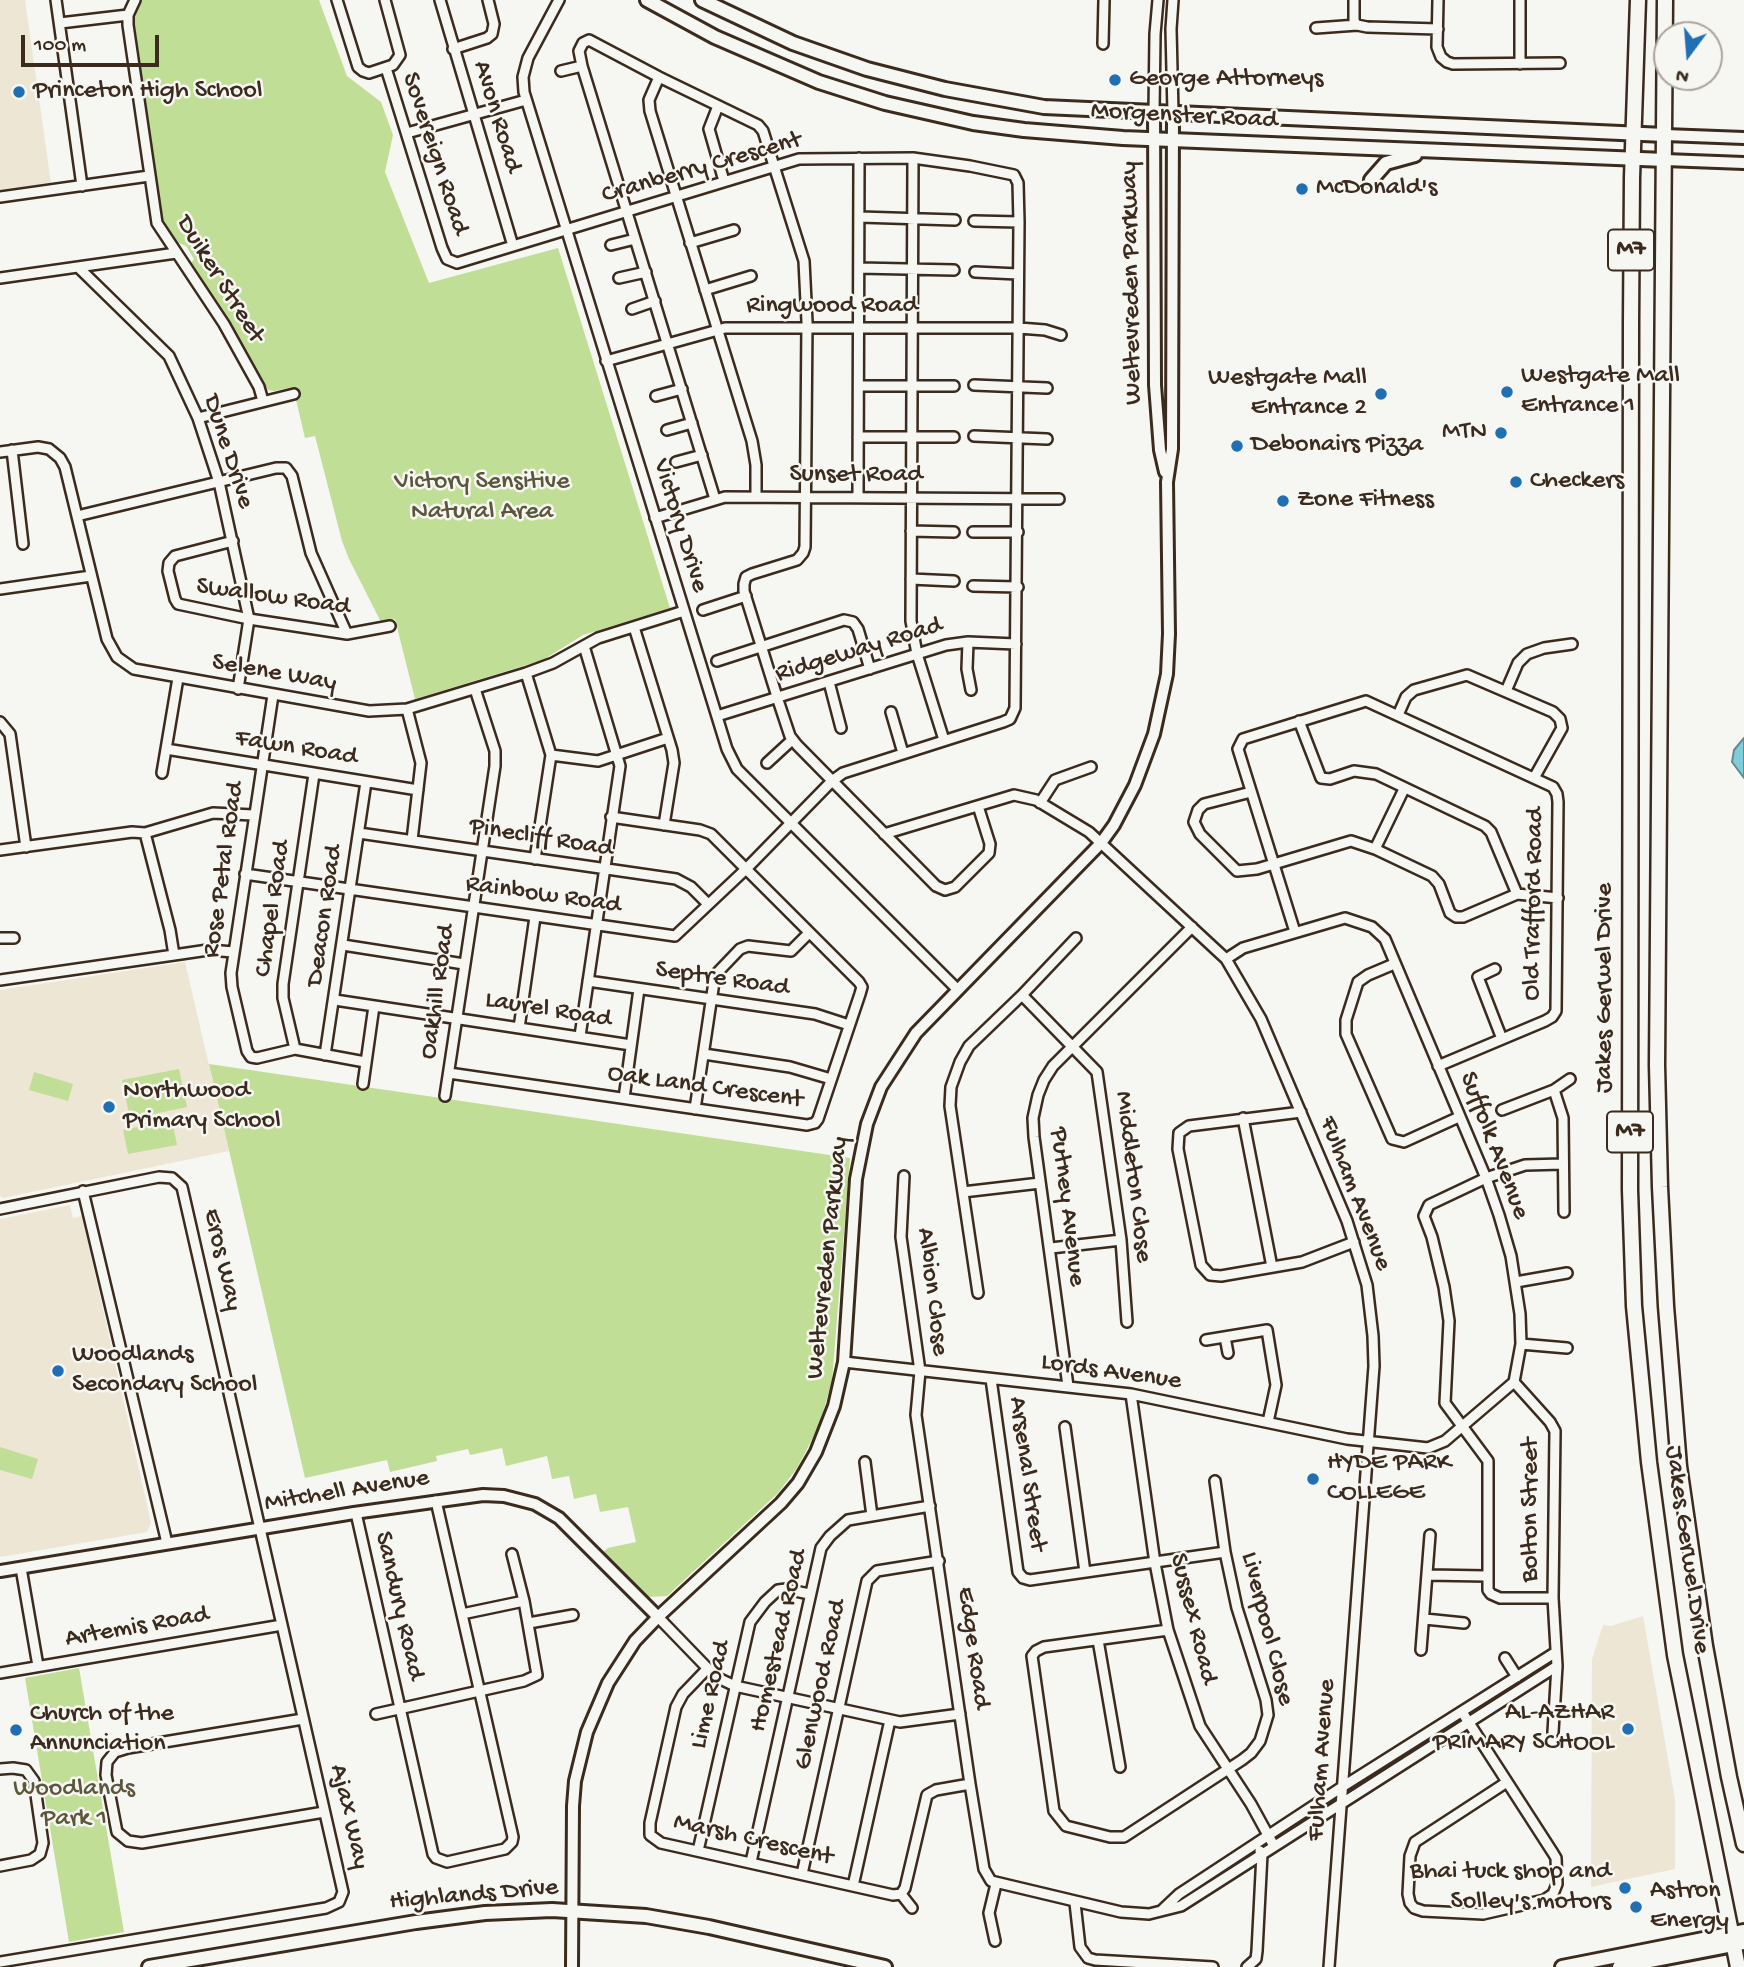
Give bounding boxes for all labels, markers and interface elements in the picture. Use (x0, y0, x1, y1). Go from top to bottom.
scale bar (24, 21, 163, 65)
north arrow (1653, 21, 1723, 91)
text: 100 m (34, 34, 86, 59)
street label: Avon Road (464, 57, 528, 177)
text: N (1673, 62, 1692, 88)
place label: George Attorneys (1129, 64, 1323, 96)
street label: Sovereign Road (393, 69, 475, 239)
marker: George Attorneys (1107, 72, 1123, 88)
place label: Princeton High School (33, 76, 262, 108)
marker: Princeton High School (11, 84, 27, 100)
street label: Morgenster Road (1090, 97, 1278, 137)
street label: Cranberry Crescent (599, 126, 805, 212)
street label: Weltevreden Parkway (1115, 161, 1151, 405)
place label: McDonald's (1316, 173, 1437, 205)
marker: McDonald's (1294, 181, 1310, 197)
street label: Duiker Street (167, 210, 271, 350)
road number: M7 (1608, 230, 1654, 270)
street label: Ringwood Road (746, 291, 918, 323)
place label: Westgate Mall Entrance 1 (1521, 361, 1680, 422)
place label: Westgate Mall Entrance 2 (1208, 363, 1367, 424)
marker: Westgate Mall Entrance 1 (1499, 384, 1515, 400)
marker: Westgate Mall Entrance 2 (1373, 386, 1389, 402)
street label: Dune Drive (194, 391, 260, 513)
place label: MTN (1442, 417, 1487, 449)
marker: MTN (1493, 425, 1509, 441)
place label: Debonairs Pizza (1251, 430, 1423, 462)
marker: Debonairs Pizza (1229, 438, 1245, 454)
street label: Victory Drive (644, 456, 714, 596)
street label: Sunset Road (789, 460, 923, 492)
place label: Checkers (1530, 466, 1624, 498)
park label: Victory Sensitive Natural Area (394, 467, 570, 528)
marker: Checkers (1508, 474, 1524, 490)
place label: Zone Fitness (1297, 485, 1434, 517)
marker: Zone Fitness (1275, 493, 1291, 509)
street label: Swallow Road (194, 572, 352, 624)
street label: Ridgeway Road (772, 611, 946, 691)
street label: Selene Way (209, 648, 339, 700)
street label: Fawn Road (233, 724, 359, 774)
street label: Rose Petal Road (197, 780, 253, 960)
street label: Old Trafford Road (1518, 807, 1552, 1001)
street label: Pinecliff Road (467, 812, 615, 866)
street label: Chapel Road (249, 839, 299, 979)
street label: Deacon Road (301, 843, 351, 989)
street label: Rainbow Road (463, 870, 623, 922)
street label: Jakes Gerwel Drive (1590, 883, 1622, 1093)
street label: Oakhill Road (414, 923, 464, 1061)
street label: Septre Road (653, 955, 791, 1005)
street label: Laurel Road (483, 986, 613, 1036)
street label: Oak Land Crescent (605, 1059, 805, 1117)
street label: Suffolk Avenue (1451, 1068, 1535, 1224)
place label: Northwood Primary School (123, 1076, 281, 1138)
street label: Middleton Close (1106, 1090, 1158, 1264)
marker: Northwood Primary School (101, 1099, 117, 1115)
road number: M7 (1607, 1112, 1653, 1152)
street label: Fulham Avenue (1310, 1113, 1398, 1275)
street label: Putney Avenue (1041, 1126, 1091, 1288)
street label: Weltevreden Parkway (801, 1135, 857, 1381)
street label: Eros Way (194, 1206, 248, 1314)
street label: Albion Close (908, 1226, 954, 1358)
place label: Woodlands Secondary School (72, 1340, 258, 1402)
street label: Lords Avenue (1039, 1348, 1183, 1398)
marker: Woodlands Secondary School (50, 1363, 66, 1379)
street label: Arsenal Street (1000, 1395, 1052, 1553)
street label: Bolton Street (1516, 1438, 1548, 1582)
street label: Jakes Gerwel Drive (1656, 1444, 1716, 1656)
place label: HYDE PARK COLLEGE (1327, 1448, 1451, 1510)
street label: Mitchell Avenue (262, 1464, 432, 1520)
marker: HYDE PARK COLLEGE (1305, 1471, 1321, 1487)
street label: Sandury Road (366, 1529, 430, 1683)
street label: Homestead Road (744, 1547, 816, 1735)
street label: Liverpool Close (1232, 1549, 1300, 1709)
street label: Sussex Road (1161, 1550, 1223, 1688)
street label: Edge Road (948, 1585, 996, 1711)
street label: Glenwood Road (789, 1597, 855, 1773)
street label: Artemis Road (63, 1600, 211, 1656)
street label: Lime Road (684, 1638, 740, 1752)
street label: Fulham Avenue (1302, 1678, 1344, 1842)
place label: AL-AZHAR PRIMARY SCHOOL (1433, 1698, 1614, 1760)
place label: Church of the Annunciation (30, 1699, 174, 1760)
marker: AL-AZHAR PRIMARY SCHOOL (1620, 1721, 1636, 1737)
marker: Church of the Annunciation (8, 1722, 24, 1738)
street label: Ajax Way (321, 1762, 375, 1872)
park label: Woodlands Park 1 (13, 1774, 135, 1836)
street label: Marsh Crescent (670, 1807, 836, 1875)
place label: Bhai tuck shop and Solley's motors (1410, 1857, 1611, 1918)
street label: Highlands Drive (388, 1873, 560, 1919)
place label: Astron Energy (1650, 1876, 1729, 1938)
marker: Bhai tuck shop and Solley's motors (1617, 1880, 1633, 1896)
marker: Astron Energy (1628, 1899, 1644, 1915)

